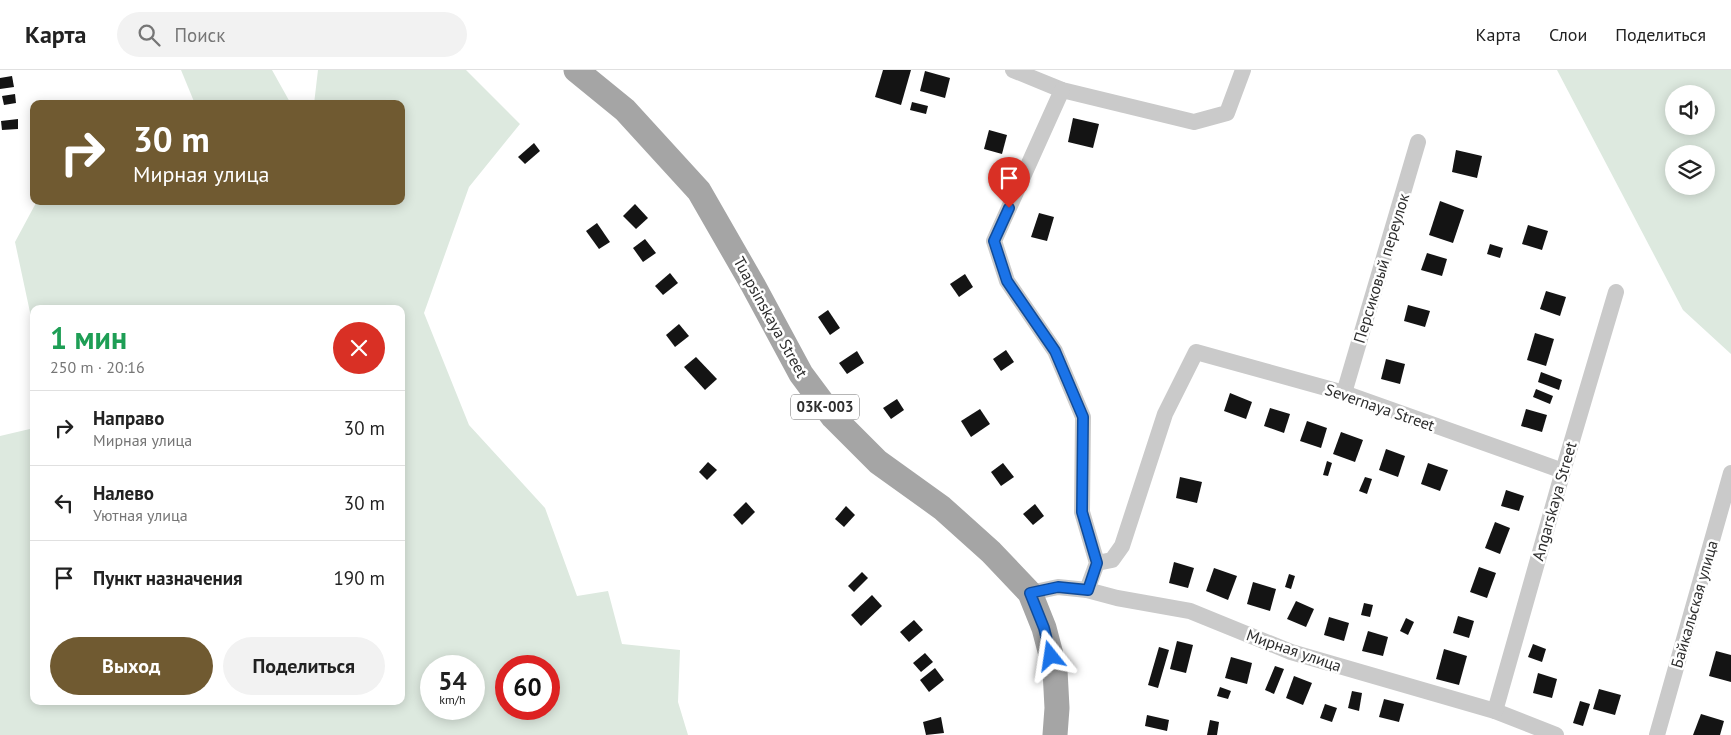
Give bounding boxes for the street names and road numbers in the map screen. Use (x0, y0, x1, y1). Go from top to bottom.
street label: Персиковый переулок (1349, 190, 1413, 345)
street label: Tuapsinskaya Street (730, 253, 813, 381)
street label: Severnaya Street (1323, 379, 1438, 435)
road number: 03К-003 (791, 394, 859, 420)
street label: Angarskaya Street (1527, 439, 1581, 563)
street label: Байкальская улица (1666, 538, 1722, 670)
street label: Мирная улица (1244, 624, 1344, 676)

